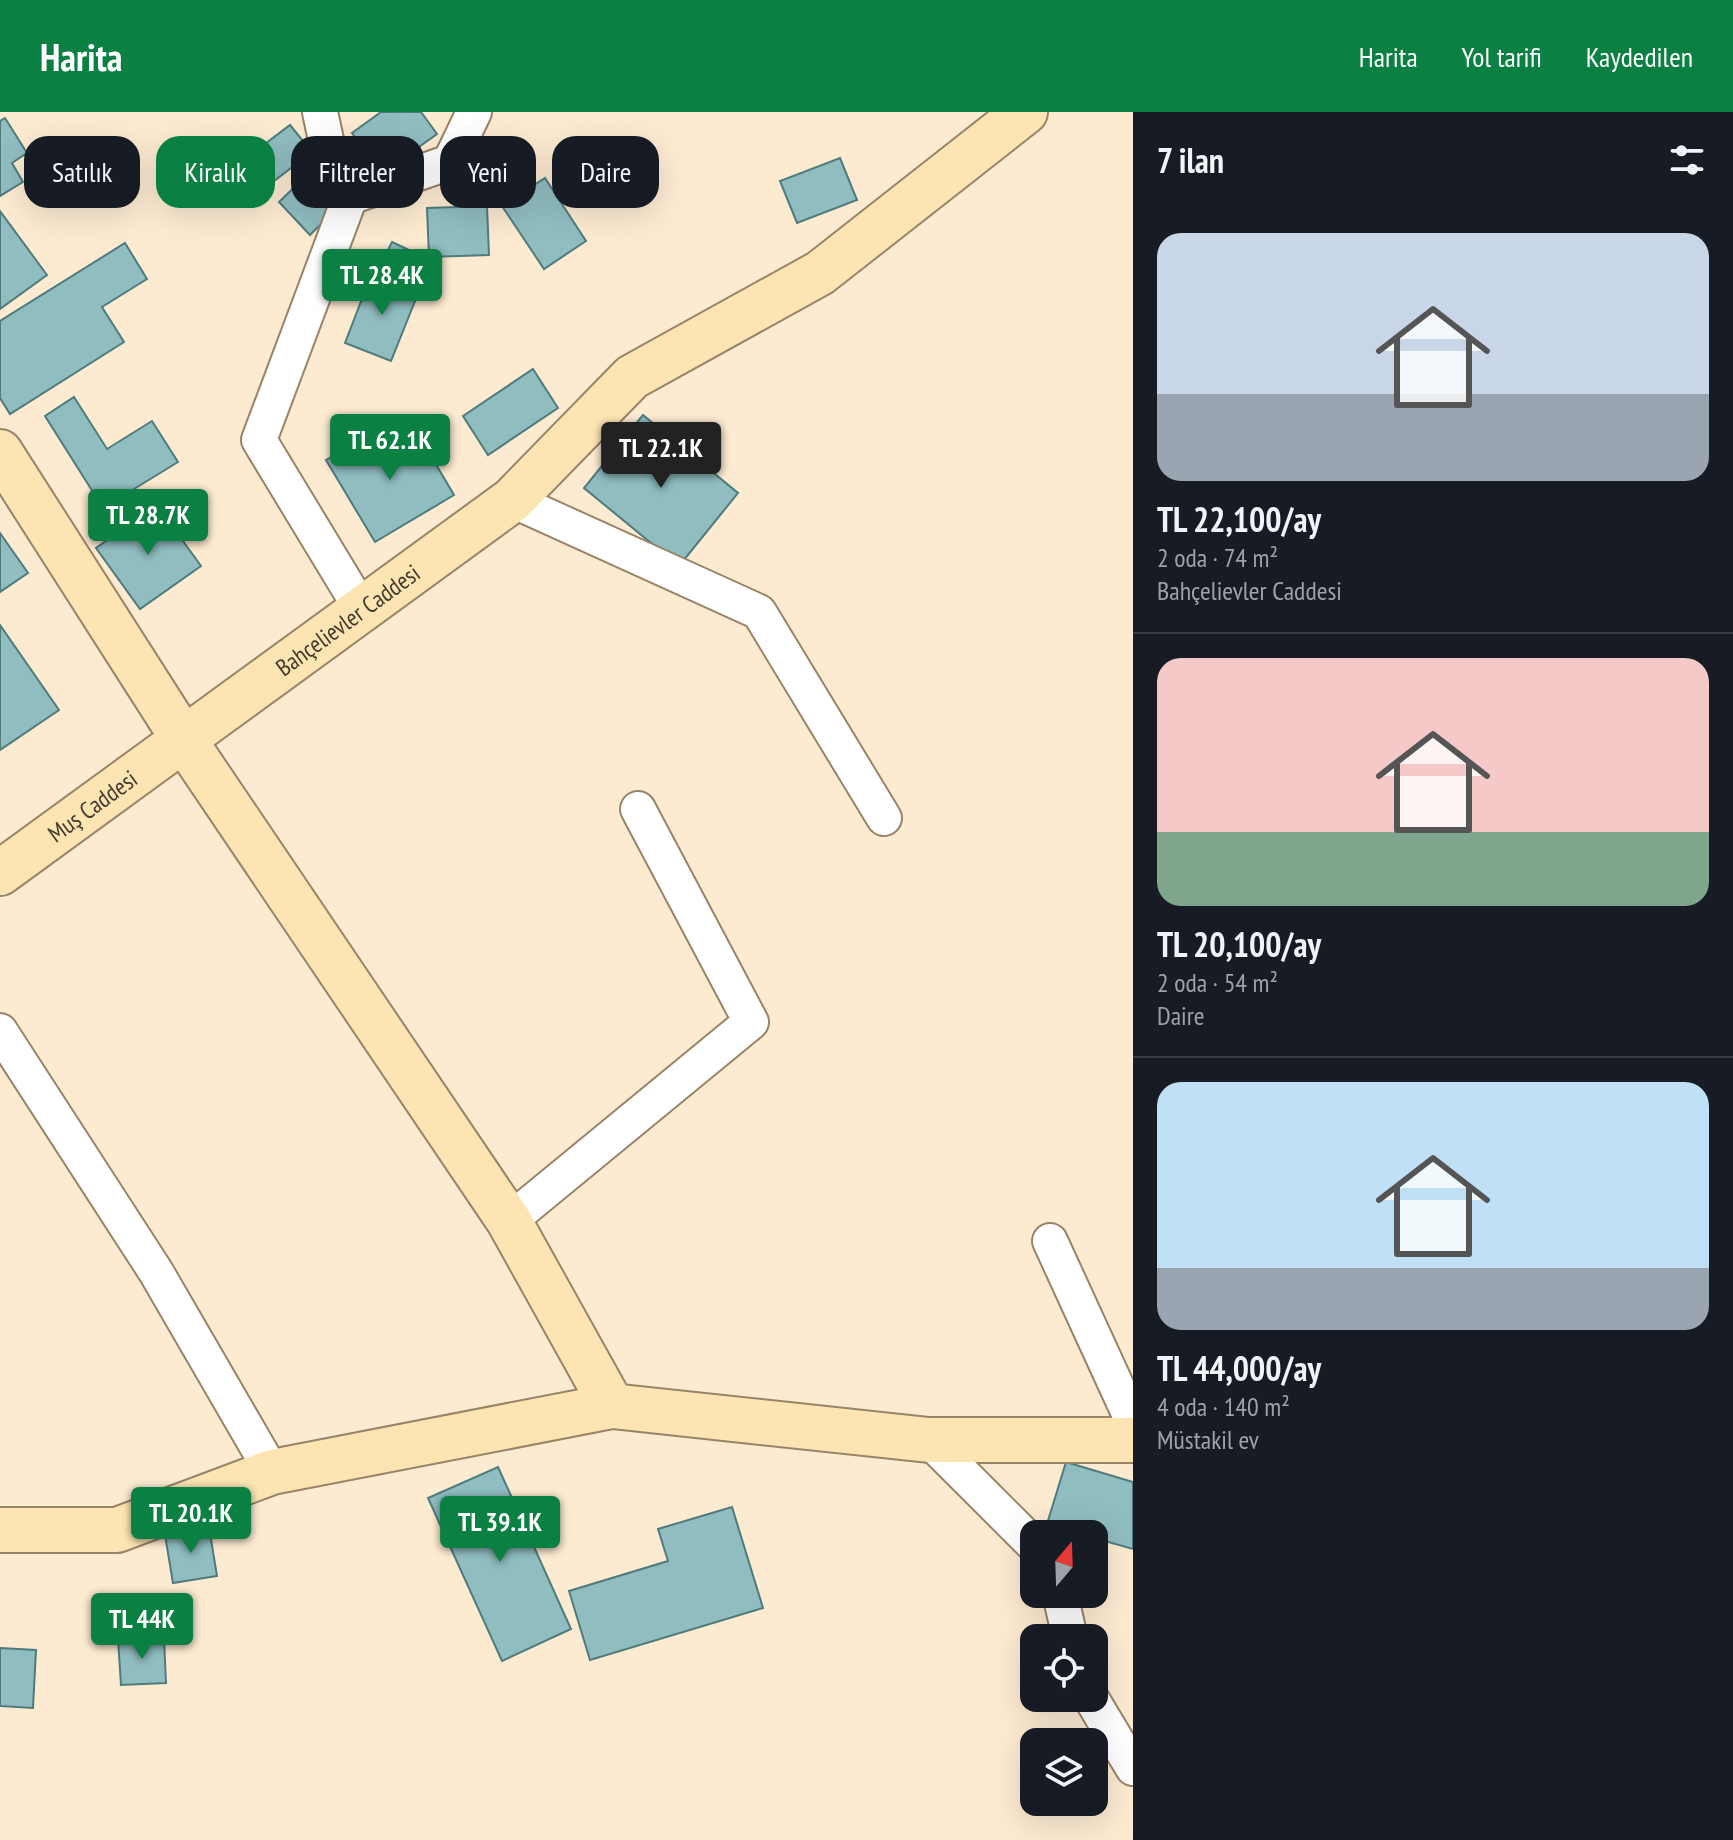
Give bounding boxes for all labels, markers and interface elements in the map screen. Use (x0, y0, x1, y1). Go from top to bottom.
text: Harita (40, 32, 122, 81)
text: Harita (1359, 38, 1418, 75)
text: Yol tarifi (1462, 38, 1542, 75)
text: Kaydedilen (1586, 38, 1693, 75)
chip: Satılık (24, 136, 140, 208)
chip: Kiralık (156, 136, 275, 208)
chip: Filtreler (291, 136, 424, 208)
chip: Yeni (440, 136, 536, 208)
chip: Daire (552, 136, 659, 208)
text: 7 ilan (1157, 138, 1224, 182)
icon: filters (1665, 138, 1709, 182)
pin: TL 28.4K (299, 249, 465, 317)
text: TL 28.4K (340, 258, 424, 291)
icon: home (1361, 285, 1505, 429)
pin: TL 62.1K (307, 414, 473, 482)
pin: TL 22.1K (578, 422, 744, 490)
text: TL 62.1K (348, 423, 432, 456)
text: TL 22.1K (619, 431, 703, 464)
pin: TL 28.7K (65, 489, 231, 557)
text: TL 22,100/ay (1157, 497, 1321, 541)
text: TL 28.7K (106, 498, 190, 531)
text: 2 oda · 74 m² (1157, 541, 1278, 574)
street label: Bahçelievler Caddesi (269, 557, 426, 683)
text: Bahçelievler Caddesi (1157, 574, 1342, 607)
icon: home (1361, 710, 1505, 854)
street label: Muş Caddesi (41, 763, 143, 849)
text: TL 20,100/ay (1157, 922, 1321, 966)
text: 2 oda · 54 m² (1157, 966, 1278, 999)
text: Daire (1157, 999, 1205, 1032)
icon: home (1361, 1134, 1505, 1278)
text: TL 44,000/ay (1157, 1346, 1321, 1390)
text: 4 oda · 140 m² (1157, 1390, 1290, 1423)
text: Müstakil ev (1157, 1423, 1259, 1456)
pin: TL 20.1K (108, 1487, 274, 1555)
text: TL 20.1K (149, 1496, 233, 1529)
pin: TL 39.1K (417, 1496, 583, 1564)
text: TL 39.1K (458, 1505, 542, 1538)
north arrow (1020, 1520, 1108, 1608)
map controls (1020, 1520, 1108, 1816)
pin: TL 44K (77, 1593, 207, 1661)
text: TL 44K (109, 1602, 175, 1635)
button: locate (1020, 1624, 1108, 1712)
button: layers (1020, 1728, 1108, 1816)

